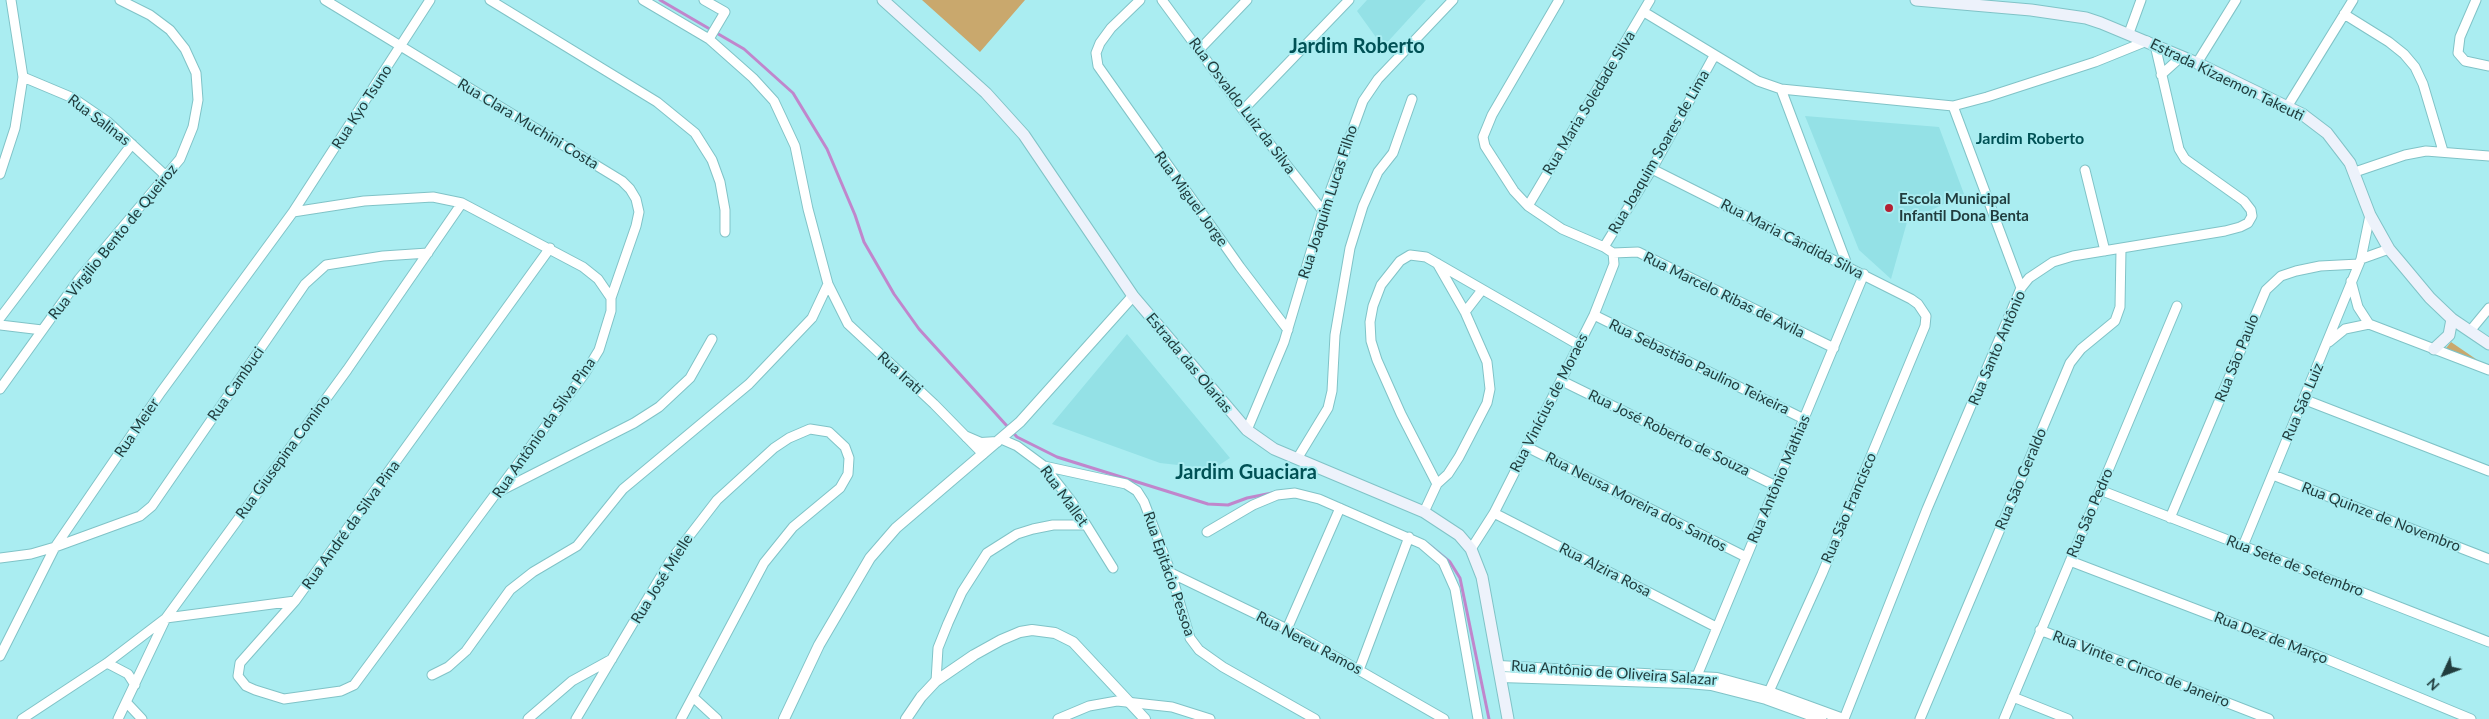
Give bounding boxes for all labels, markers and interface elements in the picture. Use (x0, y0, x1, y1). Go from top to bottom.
street label: Rua Maria Soledade Silva (1539, 28, 1639, 178)
street label: Rua Osvaldo Luiz da Silva (1185, 34, 1299, 178)
district label: Jardim Roberto (1289, 35, 1425, 59)
street label: Estrada Kizaemon Takeuti (2147, 35, 2307, 125)
street label: Rua Kyo Tsuno (328, 62, 396, 152)
street label: Rua Joaquim Soares de Lima (1605, 67, 1713, 237)
street label: Rua Clara Muchini Costa (454, 75, 602, 173)
street label: Rua Salinas (64, 91, 134, 149)
street label: Rua Joaquim Lucas Filho (1295, 123, 1361, 281)
district label: Jardim Roberto (1976, 129, 2084, 149)
street label: Rua Miguel Jorge (1150, 148, 1232, 250)
street label: Rua Virgilio Bento de Queiroz (45, 161, 181, 323)
place label: Escola Municipal Infantil Dona Benta (1899, 190, 2029, 225)
street label: Rua Maria Cândida Silva (1718, 195, 1866, 283)
marker: Escola Municipal Infantil Dona Benta (1883, 202, 1895, 214)
street label: Rua Marcelo Ribas de Avila (1641, 248, 1807, 342)
street label: Rua Santo Antônio (1965, 288, 2029, 408)
street label: Estrada das Olarias (1142, 309, 1236, 417)
street label: Rua São Paulo (2211, 311, 2263, 405)
street label: Rua Sebastião Paulino Teixeira (1606, 315, 1792, 419)
street label: Rua Vinícius de Moraes (1506, 331, 1592, 475)
street label: Rua Cambuci (204, 344, 268, 424)
street label: Rua Irati (874, 348, 926, 398)
street label: Rua Antônio da Silva Pina (489, 354, 599, 502)
street label: Rua São Luiz (2279, 360, 2327, 444)
street label: Rua José Roberto de Souza (1585, 386, 1753, 480)
street label: Rua Giusepina Comino (232, 391, 334, 523)
street label: Rua Meier (111, 395, 163, 461)
street label: Rua Antônio Mathias (1744, 412, 1814, 546)
street label: Rua São Geraldo (1991, 425, 2051, 533)
street label: Rua Neusa Moreira dos Santos (1542, 448, 1730, 556)
street label: Rua São Francisco (1818, 450, 1880, 566)
street label: Rua André da Silva Pina (298, 457, 404, 593)
district label: Jardim Guaciara (1175, 461, 1317, 485)
street label: Rua Mallet (1036, 462, 1092, 530)
street label: Rua São Pedro (2063, 466, 2117, 560)
street label: Rua Quinze de Novembro (2299, 478, 2463, 556)
street label: Rua Epitácio Pessoa (1139, 509, 1199, 639)
street label: Rua José Mielle (627, 531, 697, 627)
street label: Rua Sete de Setembro (2224, 532, 2366, 600)
street label: Rua Alzira Rosa (1556, 539, 1654, 601)
street label: Rua Nereu Ramos (1253, 608, 1365, 678)
street label: Rua Dez de Março (2211, 608, 2331, 668)
street label: Rua Vinte e Cinco de Janeiro (2050, 627, 2232, 711)
north arrow (2419, 649, 2469, 699)
street label: Rua Antônio de Oliveira Salazar (1510, 657, 1718, 689)
text: N (2423, 675, 2443, 694)

